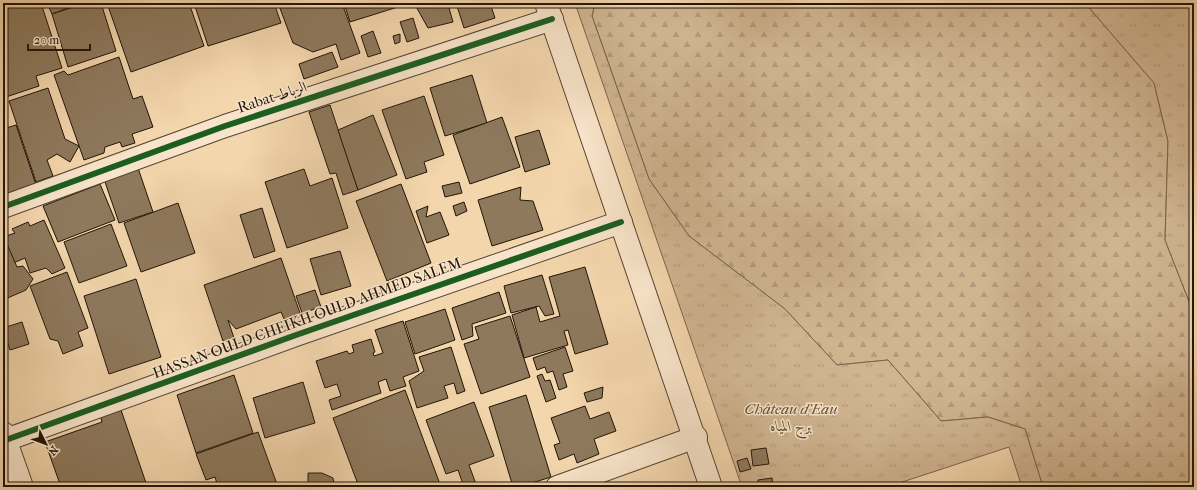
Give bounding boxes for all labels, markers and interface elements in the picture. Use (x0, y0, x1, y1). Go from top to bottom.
scale bar (28, 26, 90, 52)
text: 20 m (34, 33, 59, 47)
street label: Rabat الرباط (235, 77, 309, 117)
street label: HASSAN OULD CHEIKH OULD AHMED SALEM (150, 254, 464, 382)
park label: Château d'Eau برج المياه (745, 400, 837, 439)
north arrow (26, 424, 66, 464)
text: N (45, 443, 61, 458)

